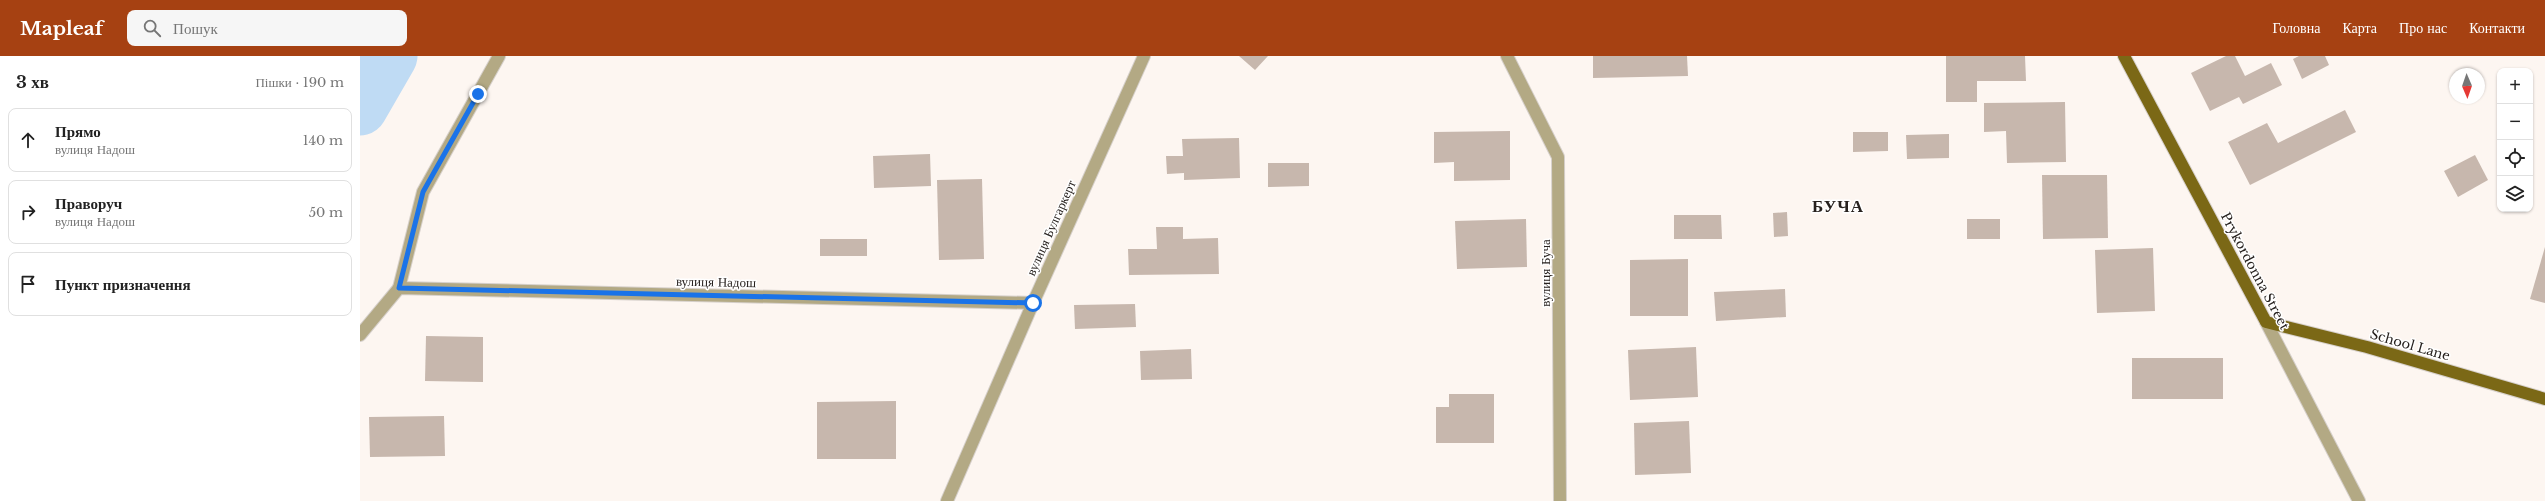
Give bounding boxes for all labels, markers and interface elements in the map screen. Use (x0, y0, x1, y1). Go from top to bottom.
search box (127, 10, 407, 46)
text: Mapleaf (20, 17, 103, 40)
icon: search (141, 17, 163, 39)
text: Пошук (173, 19, 218, 38)
text: Головна (2272, 19, 2320, 37)
text: Карта (2342, 19, 2377, 37)
text: Про нас (2399, 19, 2447, 37)
text: Контакти (2469, 19, 2525, 37)
north arrow (2449, 68, 2485, 104)
map controls (2497, 68, 2533, 212)
button: + (2497, 68, 2533, 104)
text: 3 хв (16, 72, 49, 93)
text: Пішки · 190 m (255, 74, 344, 91)
route end (469, 85, 487, 103)
button: − (2497, 104, 2533, 140)
text: Прямо (55, 122, 101, 141)
icon: ahead (17, 129, 39, 151)
text: 140 m (303, 132, 343, 149)
button: locate (2497, 140, 2533, 176)
text: вулиця Надош (55, 141, 135, 158)
button: layers (2497, 176, 2533, 212)
street label: вулиця Булгаркерт (1022, 177, 1080, 278)
text: Праворуч (55, 194, 122, 213)
district label: БУЧА (1812, 196, 1864, 217)
icon: right (17, 201, 39, 223)
text: 50 m (309, 204, 343, 221)
street label: Prykordonna Street (2217, 209, 2293, 333)
text: вулиця Надош (55, 213, 135, 230)
street label: вулиця Буча (1537, 239, 1554, 307)
icon: arrive (17, 273, 39, 295)
street label: вулиця Надош (676, 273, 756, 291)
text: Пункт призначення (55, 275, 191, 294)
route start (1024, 294, 1042, 312)
street label: School Lane (2368, 325, 2452, 365)

